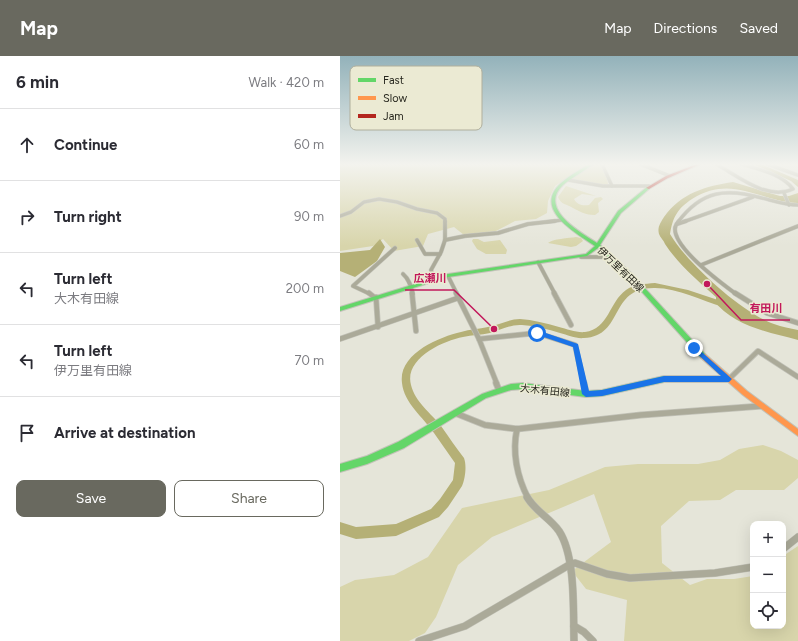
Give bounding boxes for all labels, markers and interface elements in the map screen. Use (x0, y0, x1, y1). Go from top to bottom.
text: Map (20, 17, 58, 40)
text: Map (604, 20, 632, 37)
text: Directions (654, 20, 717, 37)
text: Saved (739, 20, 778, 37)
legend (350, 66, 482, 130)
text: 6 min (16, 72, 59, 92)
text: Fast (383, 74, 404, 87)
text: Walk · 420 m (249, 75, 324, 90)
text: Slow (383, 92, 407, 105)
text: Jam (383, 110, 404, 123)
icon: ahead (16, 134, 38, 156)
text: Continue (54, 136, 117, 154)
text: 60 m (294, 137, 324, 152)
icon: right (16, 206, 38, 228)
text: Turn right (54, 208, 122, 226)
text: 90 m (294, 209, 324, 224)
street label: 伊万里有田線 (595, 244, 647, 295)
callout: 広瀬川 (405, 267, 454, 290)
text: Turn left (54, 270, 112, 288)
text: 広瀬川 (414, 272, 447, 285)
icon: left (16, 278, 38, 300)
text: 200 m (286, 281, 324, 296)
text: 大木有田線 (54, 291, 119, 306)
callout: 有田川 (741, 297, 790, 320)
text: 有田川 (750, 302, 783, 315)
route start (528, 324, 546, 342)
route end (685, 339, 703, 357)
text: Turn left (54, 342, 112, 360)
icon: left (16, 350, 38, 372)
text: 70 m (294, 353, 324, 368)
text: 伊万里有田線 (54, 363, 132, 378)
street label: 大木有田線 (519, 381, 570, 400)
icon: arrive (16, 422, 38, 444)
text: Arrive at destination (54, 424, 195, 442)
button: Save (16, 480, 166, 517)
button: Share (174, 480, 324, 517)
map controls (750, 521, 786, 629)
button: + (750, 521, 786, 557)
button: − (750, 557, 786, 593)
button: locate (750, 593, 786, 629)

